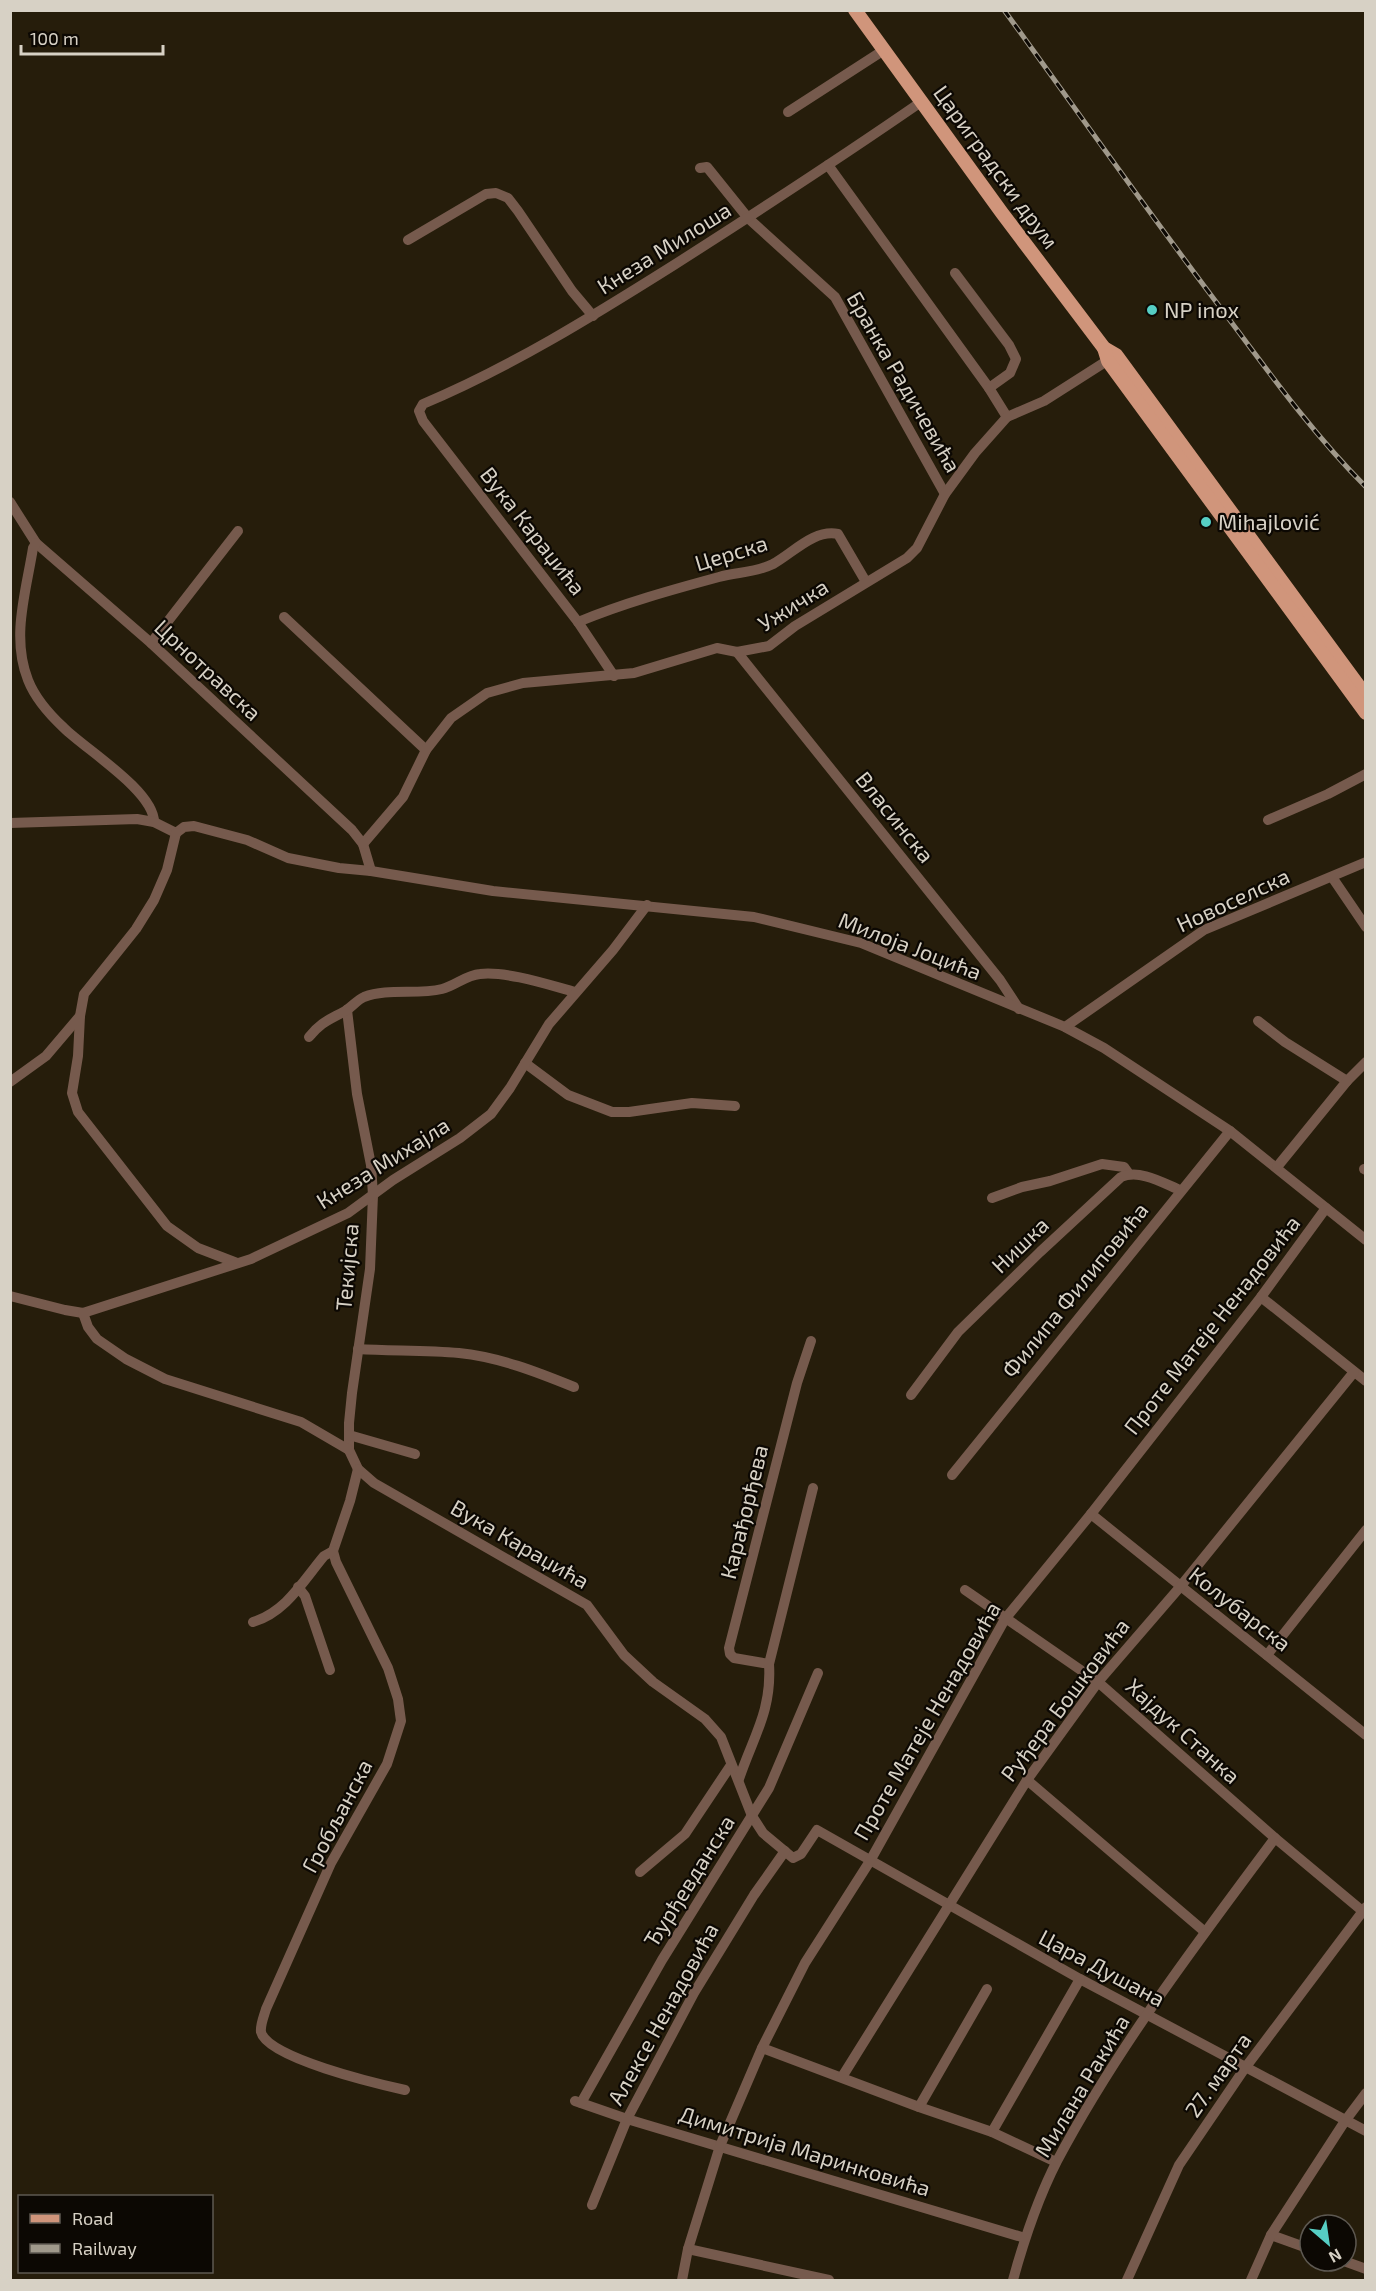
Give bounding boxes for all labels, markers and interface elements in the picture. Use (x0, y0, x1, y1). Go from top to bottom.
scale bar (21, 18, 164, 56)
text: 100 m (30, 27, 79, 49)
street label: Цариградски друм (928, 80, 1065, 254)
street label: Кнеза Милоша (592, 196, 735, 299)
street label: Бранка Радичевића (842, 286, 967, 477)
place label: NP inox (1164, 296, 1239, 322)
marker: NP inox (1145, 303, 1159, 317)
street label: Вука Караџића (475, 461, 592, 600)
place label: Mihajlović (1218, 508, 1320, 535)
marker: Mihajlović (1199, 515, 1213, 529)
street label: Церска (691, 529, 770, 575)
street label: Ужичка (753, 572, 832, 636)
street label: Црнотравска (150, 613, 267, 725)
street label: Власинска (851, 766, 940, 867)
street label: Новоселска (1172, 862, 1293, 937)
street label: Милоја Јоцића (835, 906, 985, 985)
street label: Кнеза Михајла (311, 1111, 454, 1214)
street label: Филипа Филиповића (996, 1197, 1153, 1382)
street label: Проте Матеје Ненадовића (1118, 1210, 1306, 1440)
street label: Нишка (985, 1211, 1053, 1278)
street label: Текијска (329, 1222, 364, 1312)
street label: Карађорђева (714, 1442, 773, 1582)
street label: Вука Караџића (446, 1493, 594, 1594)
street label: Колубарска (1184, 1560, 1297, 1657)
street label: Проте Матеје Ненадовића (847, 1597, 1006, 1845)
street label: Руђера Бошковића (994, 1613, 1135, 1787)
street label: Хајдук Станка (1121, 1672, 1246, 1789)
street label: Гробљанска (295, 1754, 377, 1877)
street label: Ђурђевданска (637, 1810, 740, 1952)
street label: Алексе Ненадовића (601, 1918, 723, 2109)
street label: Цара Душана (1035, 1923, 1170, 2012)
street label: Милана Ракића (1028, 2010, 1134, 2161)
street label: 27. марта (1179, 2027, 1256, 2122)
street label: Димитрија Маринковића (676, 2099, 934, 2202)
legend (18, 2195, 213, 2273)
text: Road (72, 2207, 113, 2229)
north arrow (1298, 2213, 1358, 2273)
text: Railway (72, 2237, 137, 2259)
text: N (1326, 2245, 1345, 2268)

